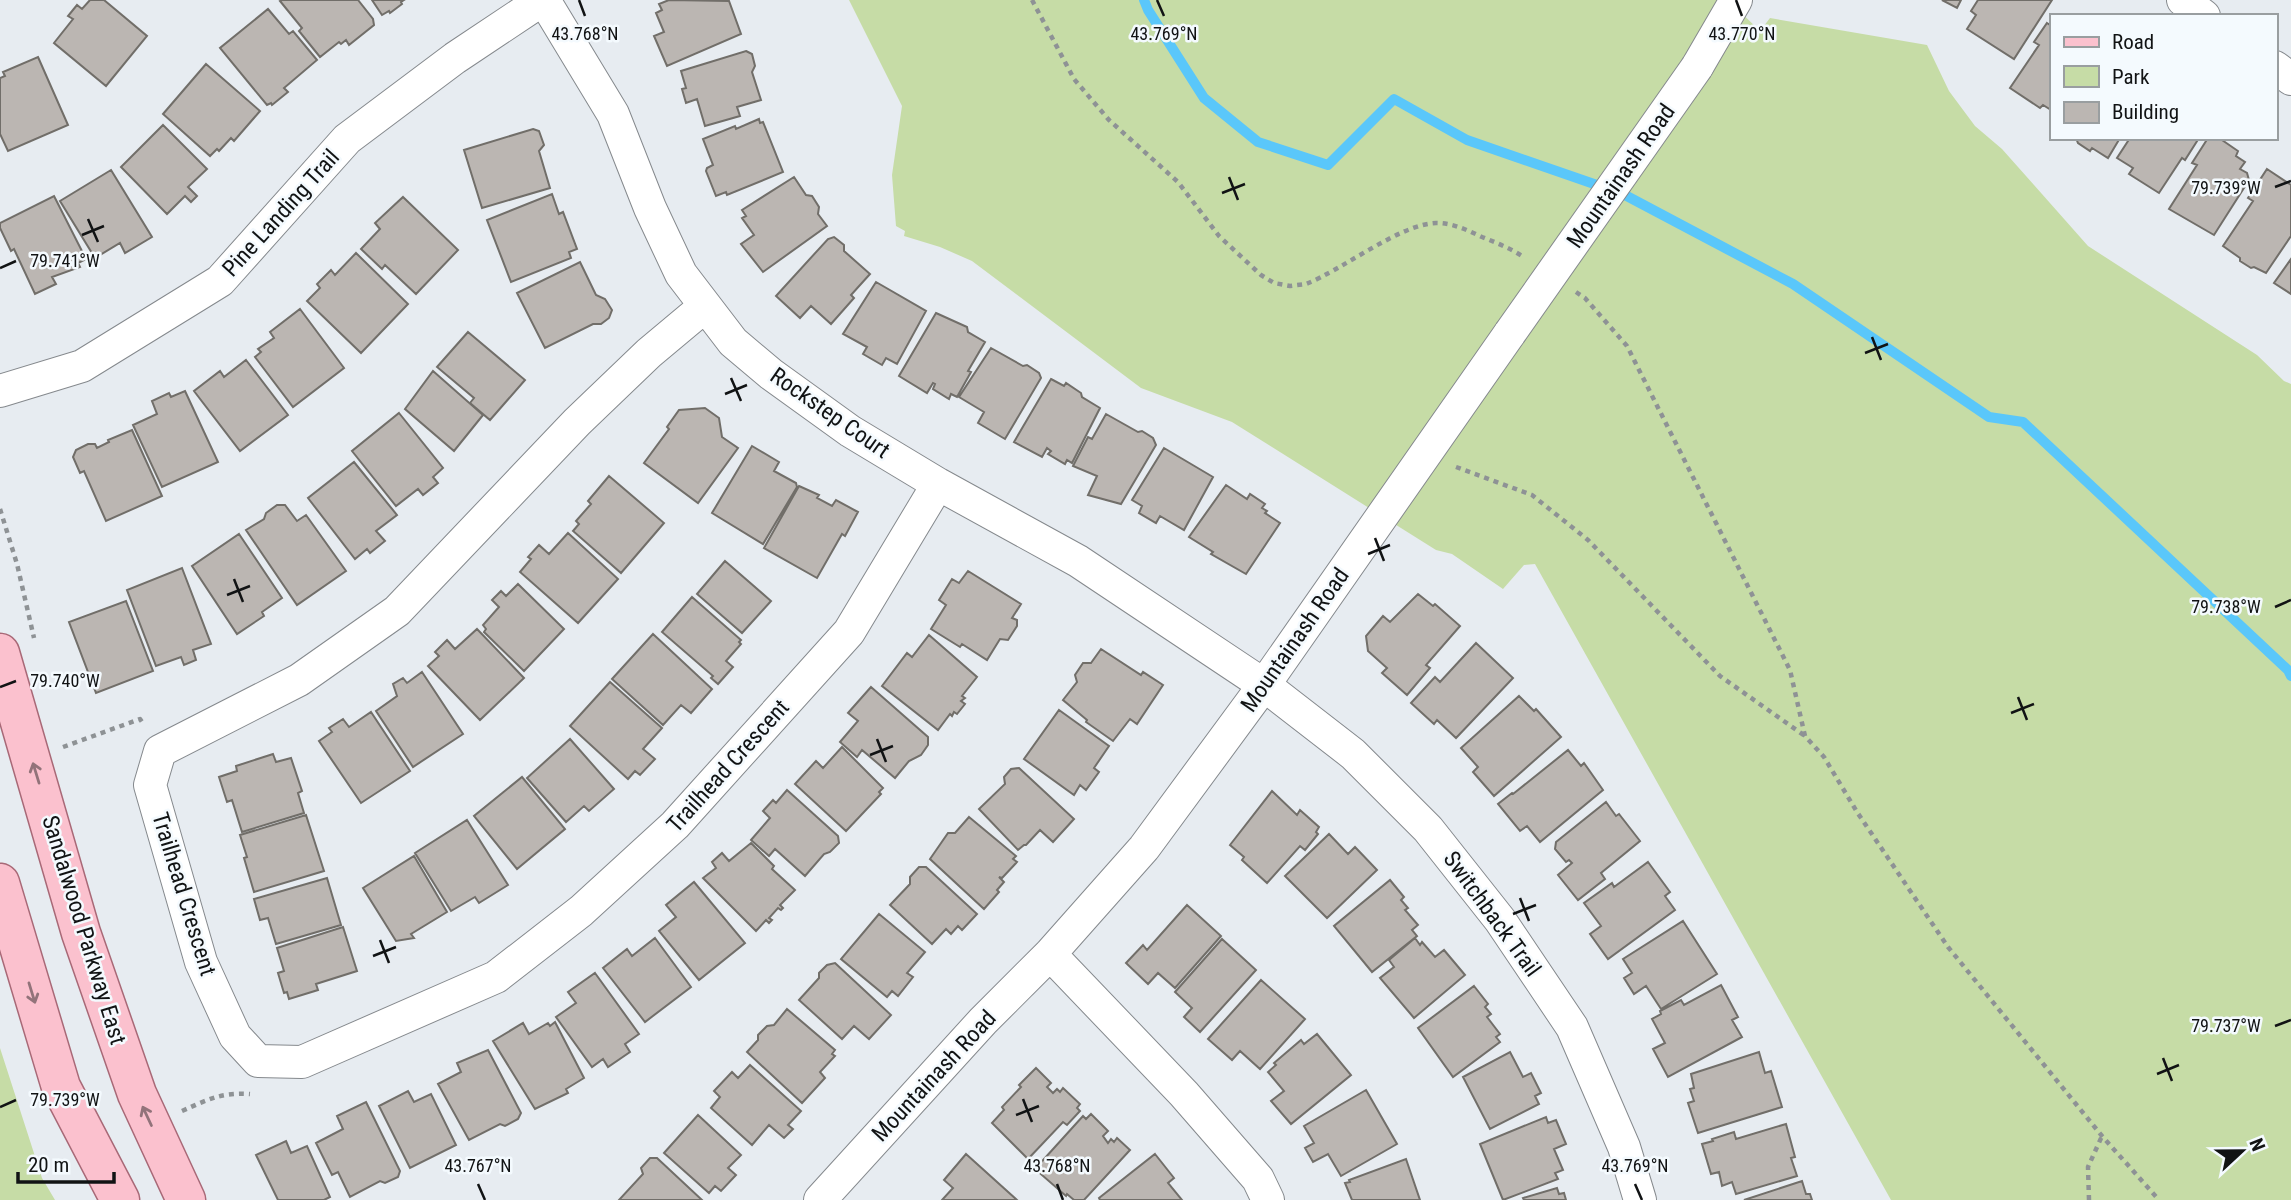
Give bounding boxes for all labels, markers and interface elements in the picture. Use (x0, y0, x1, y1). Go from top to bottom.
legend (2050, 14, 2277, 140)
text: 43.768°N (551, 23, 619, 44)
text: 43.769°N (1130, 23, 1198, 44)
text: 43.770°N (1708, 23, 1776, 44)
text: Road (2112, 30, 2154, 54)
text: Park (2112, 65, 2150, 89)
street label: Mountainash Road (1561, 99, 1681, 253)
text: Building (2112, 100, 2179, 124)
street label: Pine Landing Trail (217, 144, 345, 282)
text: 79.739°W (2191, 177, 2261, 198)
text: 79.741°W (30, 250, 100, 271)
street label: Rockstep Court (765, 362, 895, 464)
street label: Mountainash Road (1235, 563, 1355, 717)
text: 79.738°W (2191, 596, 2261, 617)
text: 79.740°W (30, 670, 100, 691)
street label: Trailhead Crescent (661, 694, 795, 838)
one-way arrow (28, 762, 41, 784)
street label: Trailhead Crescent (146, 809, 222, 979)
street label: Sandalwood Parkway East (36, 812, 132, 1048)
street label: Switchback Trail (1438, 846, 1546, 982)
one-way arrow (27, 982, 40, 1004)
street label: Mountainash Road (866, 1005, 1002, 1147)
text: 79.737°W (2191, 1015, 2261, 1036)
text: 79.739°W (30, 1089, 100, 1110)
one-way arrow (140, 1106, 153, 1127)
north arrow (2207, 1116, 2277, 1186)
text: N (2244, 1135, 2270, 1155)
scale bar (18, 1140, 114, 1184)
text: 20 m (28, 1153, 69, 1177)
text: 43.767°N (444, 1155, 512, 1176)
text: 43.768°N (1023, 1155, 1091, 1176)
text: 43.769°N (1601, 1155, 1669, 1176)

